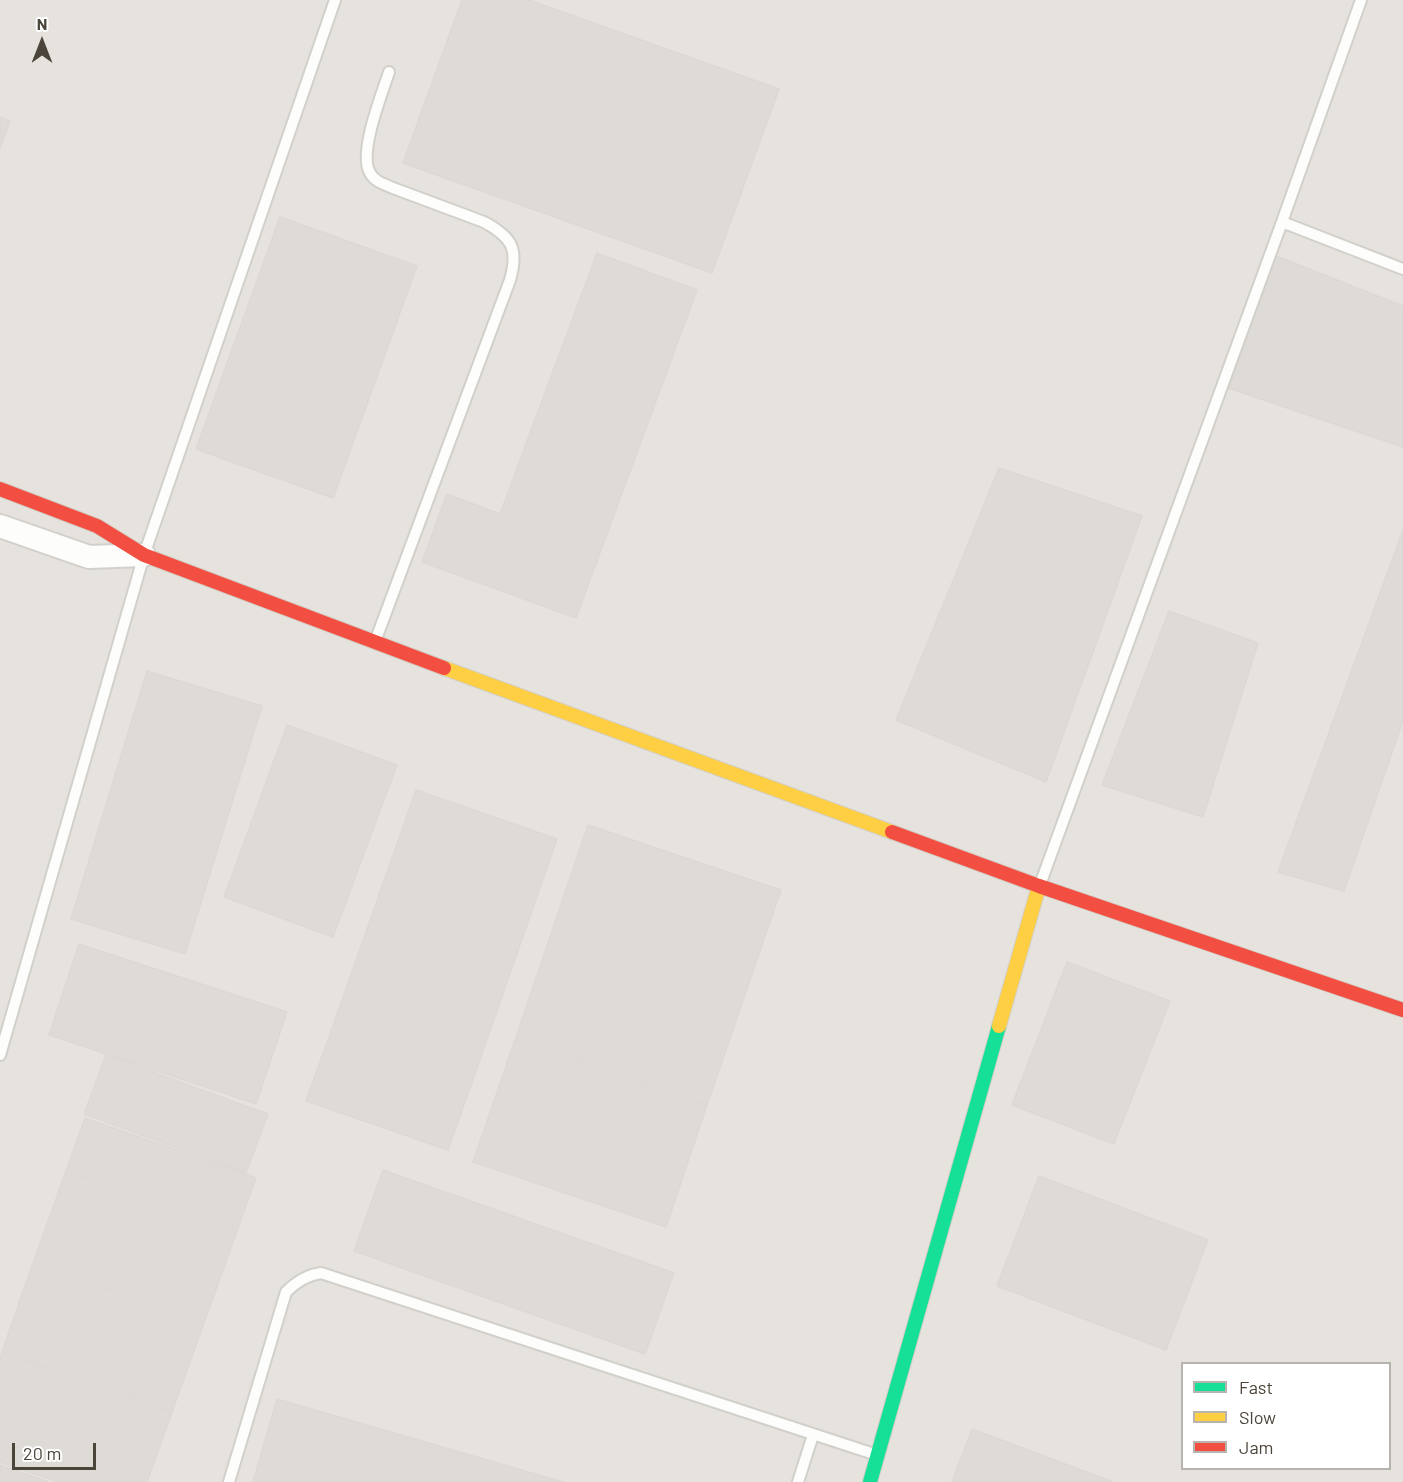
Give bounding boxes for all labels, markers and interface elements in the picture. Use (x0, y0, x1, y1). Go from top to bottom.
north arrow (12, 12, 72, 72)
text: N (37, 14, 47, 33)
legend (1181, 1362, 1391, 1470)
text: Fast (1239, 1376, 1273, 1398)
text: Slow (1239, 1406, 1276, 1428)
scale bar (15, 1431, 99, 1469)
text: Jam (1239, 1436, 1273, 1458)
text: 20 m (23, 1442, 61, 1464)

